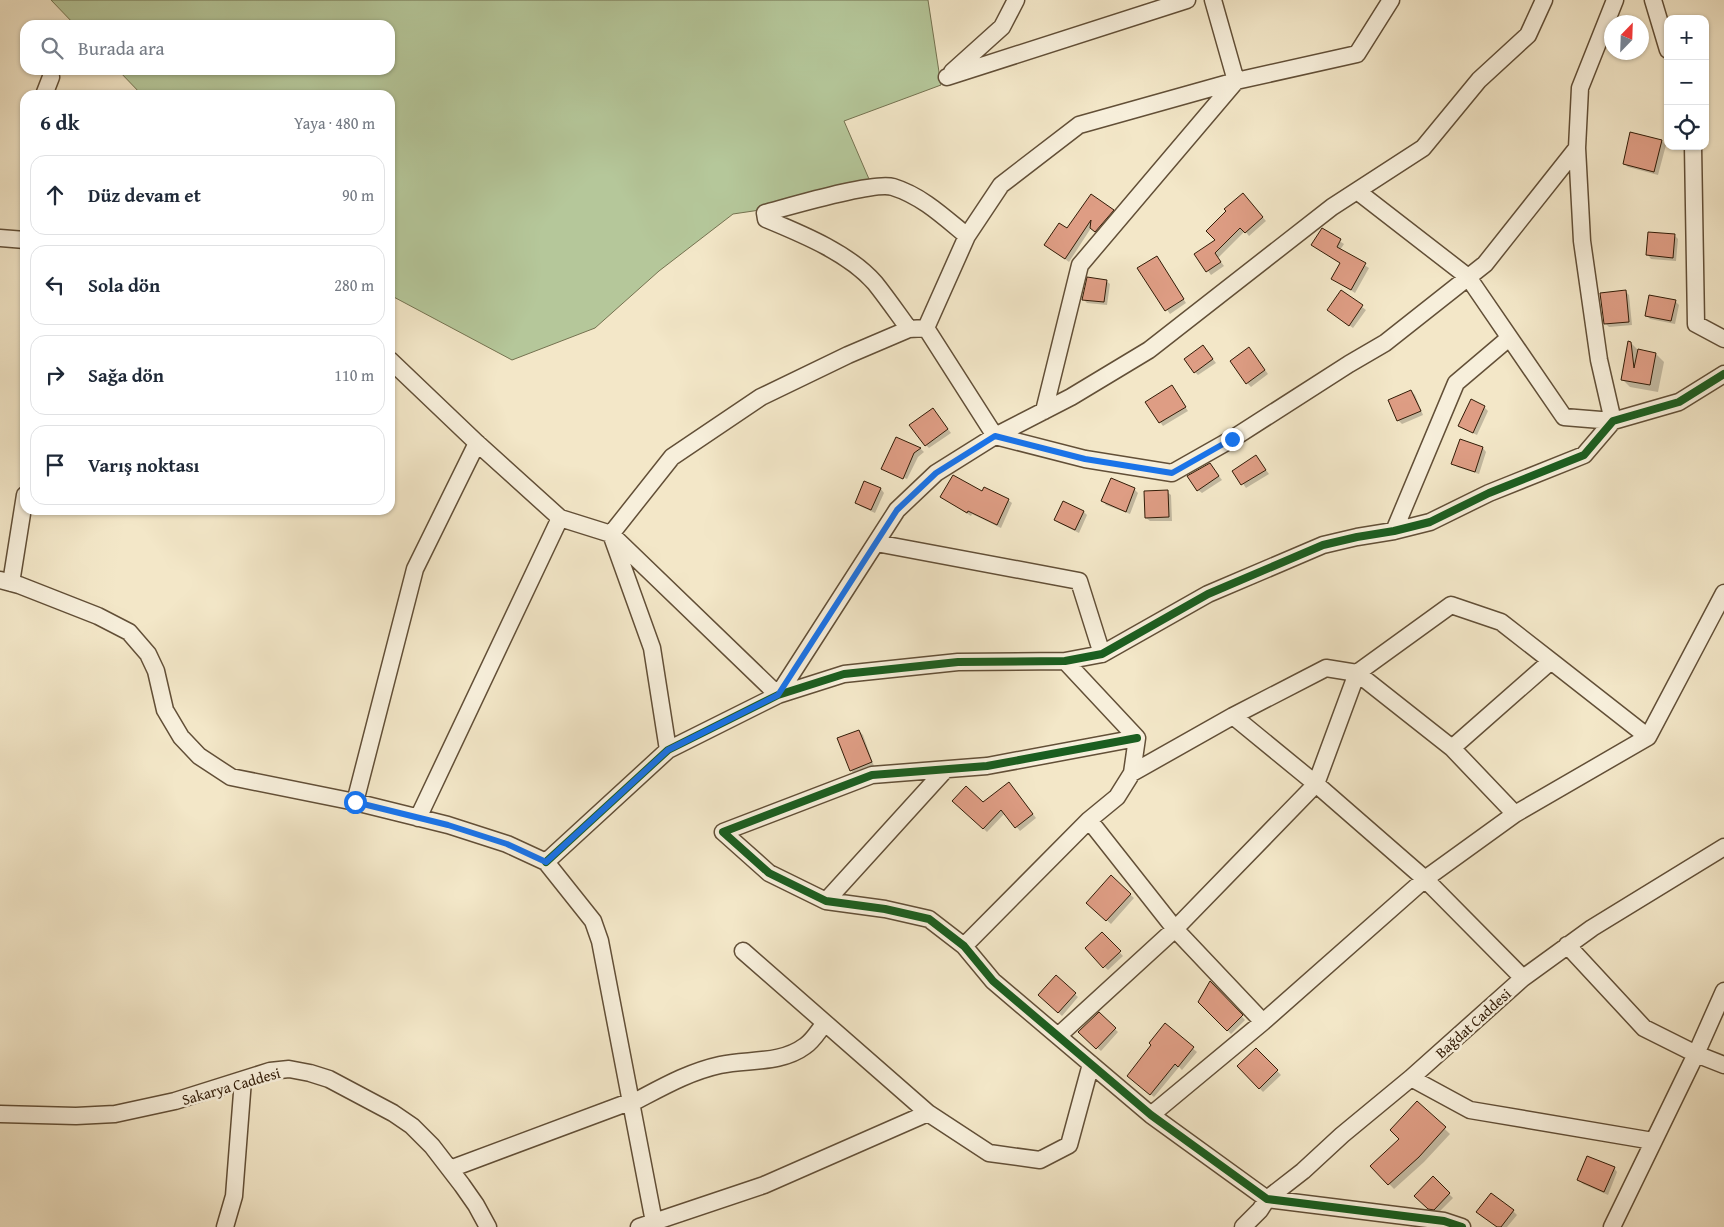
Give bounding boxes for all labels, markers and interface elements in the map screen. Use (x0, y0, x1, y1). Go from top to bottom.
north arrow (1604, 15, 1649, 60)
map controls (1664, 15, 1709, 150)
button: + (1664, 15, 1709, 60)
search box (20, 20, 395, 75)
icon: search (38, 34, 66, 62)
text: Burada ara (78, 34, 165, 62)
button: − (1664, 60, 1709, 105)
button: locate (1664, 105, 1709, 150)
text: 6 dk (40, 107, 80, 138)
text: Yaya · 480 m (294, 111, 375, 135)
icon: ahead (41, 181, 69, 209)
text: Düz devam et (88, 181, 201, 209)
text: 90 m (342, 183, 374, 207)
icon: left (41, 271, 69, 299)
text: Sola dön (88, 271, 160, 299)
text: 280 m (334, 273, 374, 297)
icon: right (41, 361, 69, 389)
text: Sağa dön (88, 361, 164, 389)
text: 110 m (334, 363, 374, 387)
route end (1221, 428, 1244, 451)
icon: arrive (41, 451, 69, 479)
text: Varış noktası (88, 451, 199, 479)
route start (344, 791, 367, 814)
street label: Bağdat Caddesi (1431, 983, 1515, 1063)
street label: Sakarya Caddesi (179, 1062, 283, 1110)

